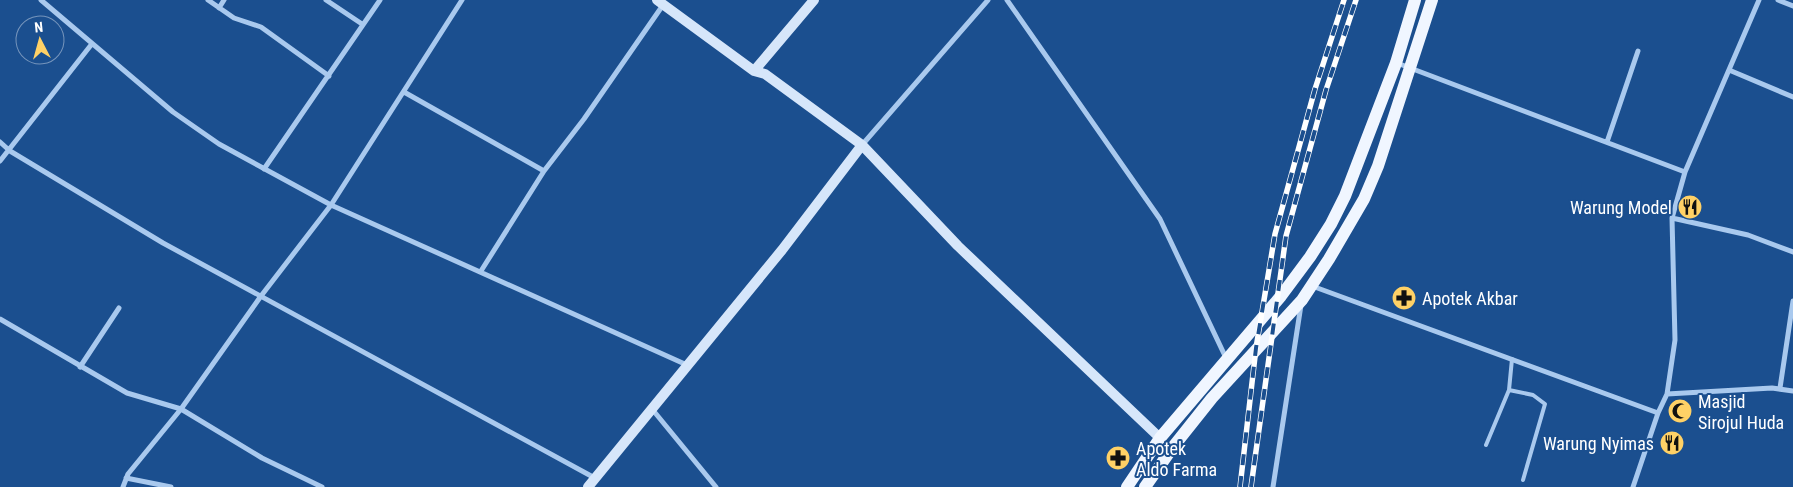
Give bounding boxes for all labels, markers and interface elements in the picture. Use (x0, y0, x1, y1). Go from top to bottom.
north arrow (15, 15, 65, 65)
text: N (34, 19, 44, 35)
restaurant icon: Warung Model (1677, 194, 1703, 220)
place label: Warung Model (1570, 197, 1672, 218)
pharmacy icon: Apotek Akbar (1391, 285, 1417, 311)
place label: Apotek Akbar (1422, 288, 1518, 309)
place label: Masjid Sirojul Huda (1698, 391, 1784, 433)
mosque icon: Masjid Sirojul Huda (1667, 398, 1693, 424)
restaurant icon: Warung Nyimas (1659, 430, 1685, 456)
place label: Warung Nyimas (1543, 433, 1654, 454)
place label: Apotek Aldo Farma (1136, 438, 1217, 480)
pharmacy icon: Apotek Aldo Farma (1105, 445, 1131, 471)

